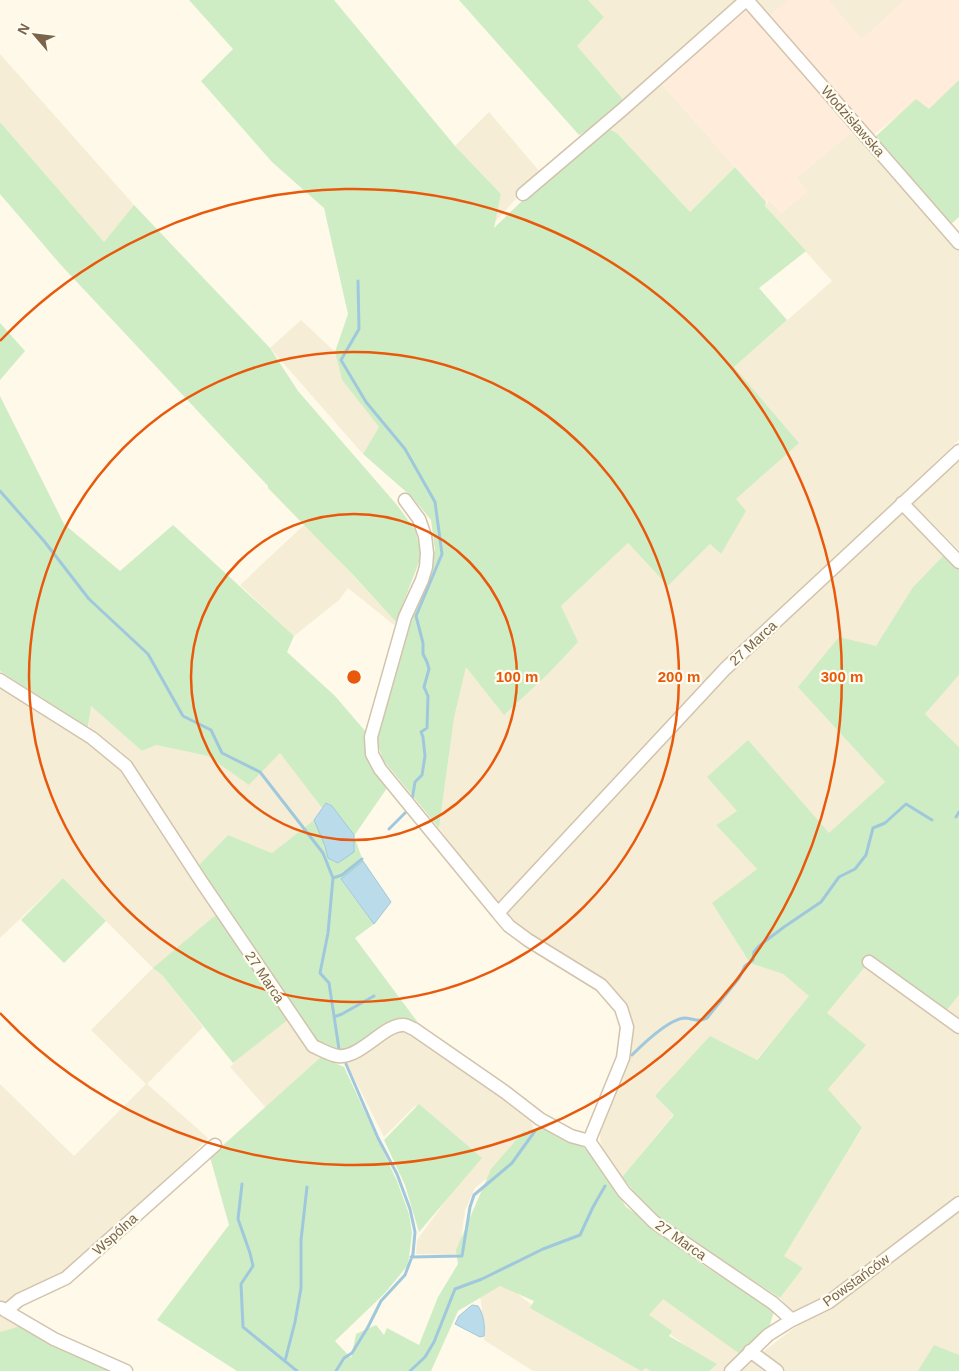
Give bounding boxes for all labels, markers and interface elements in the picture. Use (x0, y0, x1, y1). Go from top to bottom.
north arrow (10, 10, 60, 60)
text: N (14, 21, 33, 37)
street label: Wodzisławska (818, 82, 888, 160)
street label: 27 Marca (726, 617, 780, 669)
centre of rings (345, 668, 363, 686)
text: 100 m (496, 668, 538, 685)
text: 200 m (658, 668, 700, 685)
text: 300 m (821, 668, 863, 685)
street label: 27 Marca (242, 948, 288, 1006)
street label: Wspólna (89, 1210, 141, 1258)
street label: 27 Marca (653, 1217, 710, 1263)
street label: Powstańców (820, 1250, 893, 1310)

